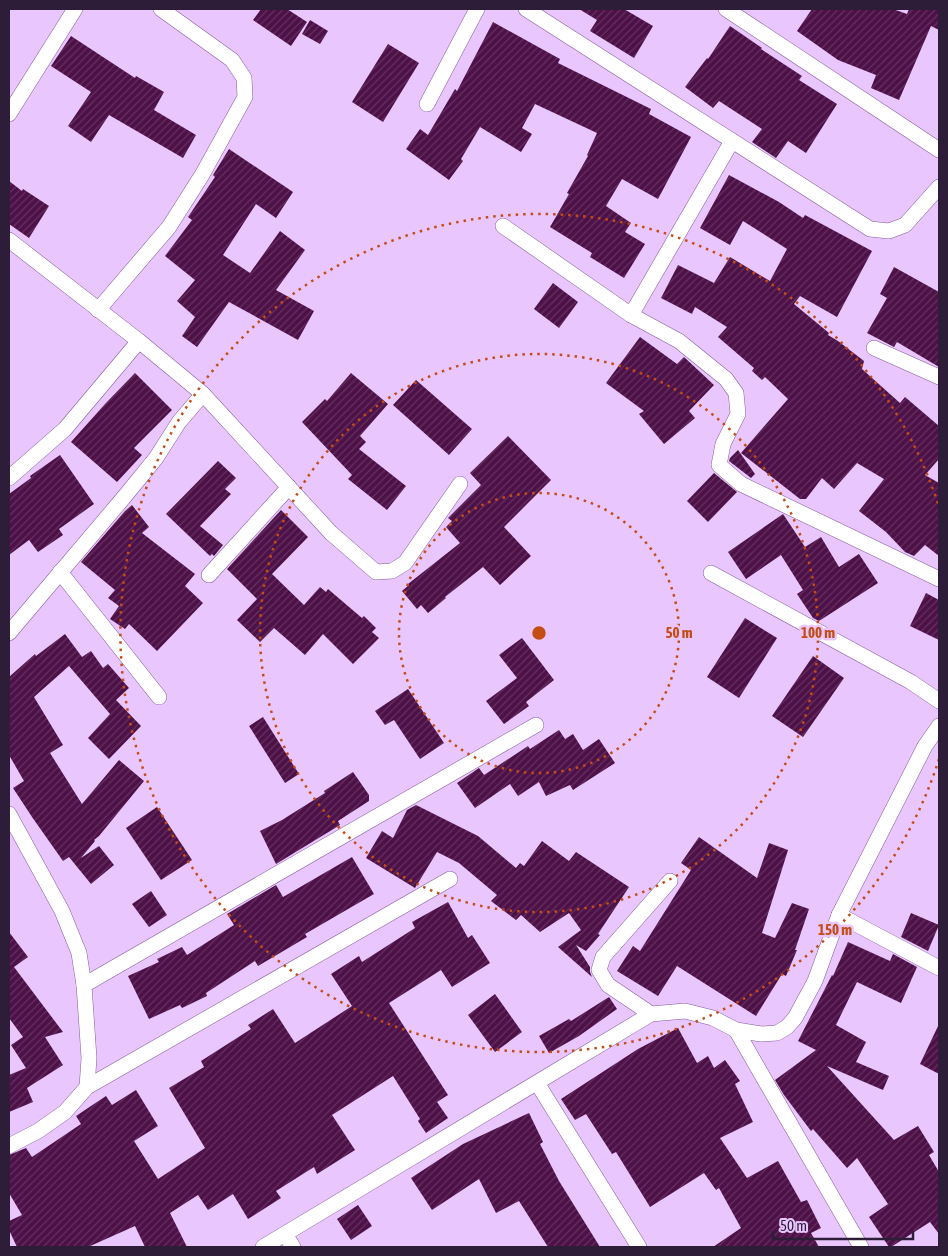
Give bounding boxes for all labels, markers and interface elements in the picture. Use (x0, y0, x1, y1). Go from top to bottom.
centre of rings (530, 624, 548, 642)
text: 50 m (666, 624, 693, 641)
text: 100 m (801, 624, 835, 641)
text: 150 m (818, 921, 852, 938)
scale bar (773, 1208, 913, 1240)
text: 50 m (780, 1217, 807, 1234)

